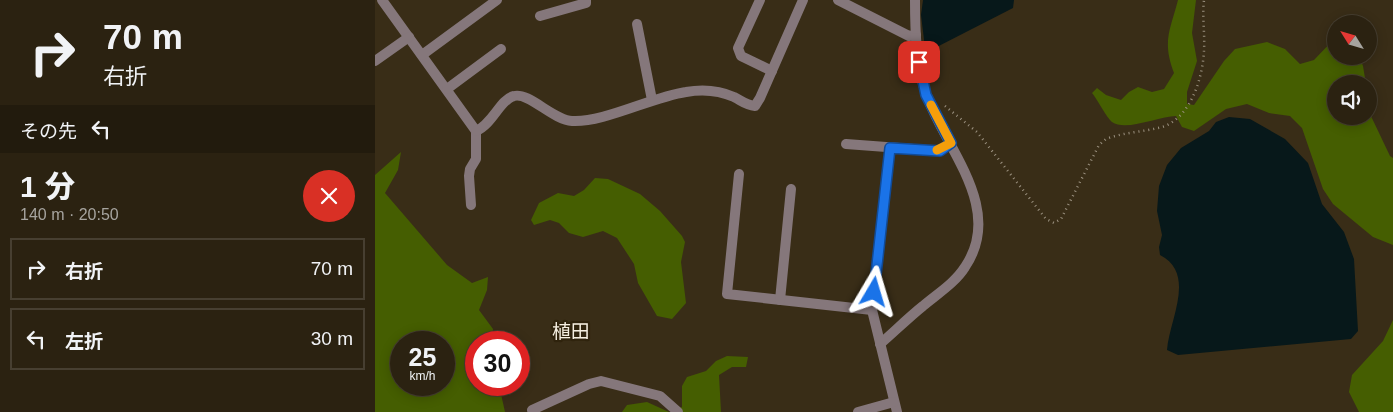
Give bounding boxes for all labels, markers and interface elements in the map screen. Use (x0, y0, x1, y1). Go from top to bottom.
north arrow (1327, 15, 1377, 65)
map controls (1327, 15, 1377, 125)
text: 70 m (103, 17, 183, 56)
icon: right (20, 20, 85, 85)
pin (898, 41, 940, 83)
icon: arrive (905, 48, 933, 76)
text: 右折 (103, 64, 147, 89)
button: sound (1327, 75, 1377, 125)
icon: left (87, 115, 115, 143)
text: その先 (20, 121, 77, 142)
text: 1 分 (20, 170, 75, 203)
button: close (303, 170, 355, 222)
text: 140 m · 20:50 (20, 206, 119, 223)
icon: right (22, 255, 50, 283)
text: 70 m (311, 258, 353, 279)
text: 右折 (65, 261, 103, 282)
position arrow (847, 265, 899, 317)
district label: 植田 (552, 321, 590, 342)
icon: left (22, 325, 50, 353)
text: 30 m (311, 328, 353, 349)
text: 左折 (65, 331, 103, 352)
speed limit sign: 30 (465, 331, 530, 396)
text: 25 (409, 343, 436, 371)
text: km/h (409, 369, 436, 383)

